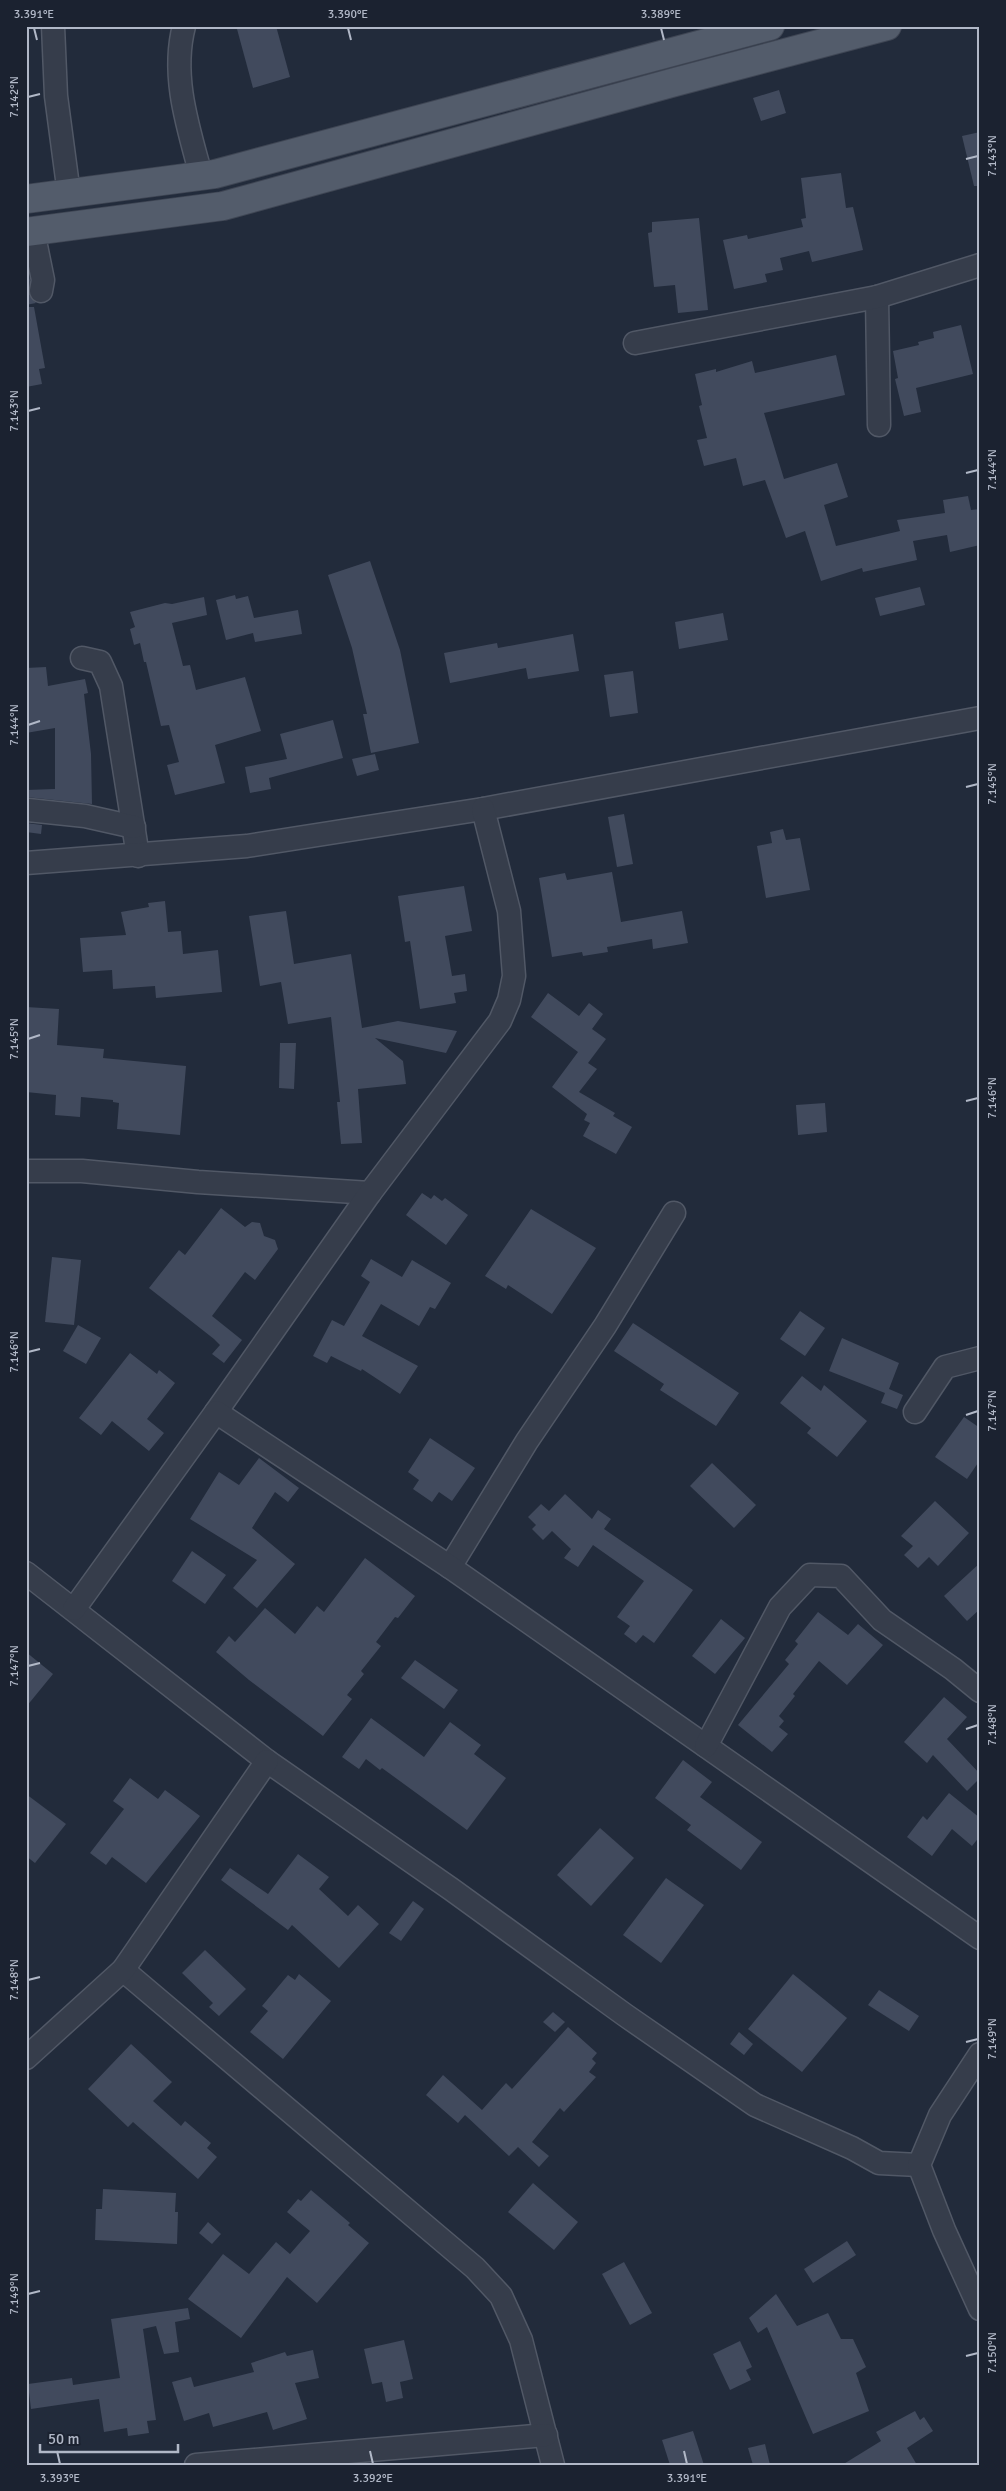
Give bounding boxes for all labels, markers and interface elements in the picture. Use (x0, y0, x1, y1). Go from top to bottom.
text: 3.391°E (14, 7, 54, 22)
text: 3.390°E (328, 7, 368, 22)
text: 3.389°E (641, 7, 681, 22)
text: 7.142°N (7, 76, 22, 118)
text: 7.143°N (985, 135, 1000, 177)
text: 7.143°N (7, 390, 22, 432)
text: 7.144°N (985, 449, 1000, 491)
text: 7.144°N (7, 704, 22, 746)
text: 7.145°N (985, 763, 1000, 805)
text: 7.145°N (7, 1018, 22, 1060)
text: 7.146°N (985, 1077, 1000, 1119)
text: 7.146°N (7, 1331, 22, 1373)
text: 7.147°N (985, 1390, 1000, 1432)
text: 7.147°N (7, 1645, 22, 1687)
text: 7.148°N (985, 1704, 1000, 1746)
text: 7.148°N (7, 1959, 22, 2001)
text: 7.149°N (985, 2018, 1000, 2060)
text: 7.149°N (7, 2273, 22, 2315)
text: 7.150°N (985, 2332, 1000, 2374)
scale bar (40, 2421, 178, 2453)
text: 50 m (48, 2430, 79, 2448)
text: 3.393°E (40, 2471, 80, 2486)
text: 3.392°E (353, 2471, 393, 2486)
text: 3.391°E (667, 2471, 707, 2486)

